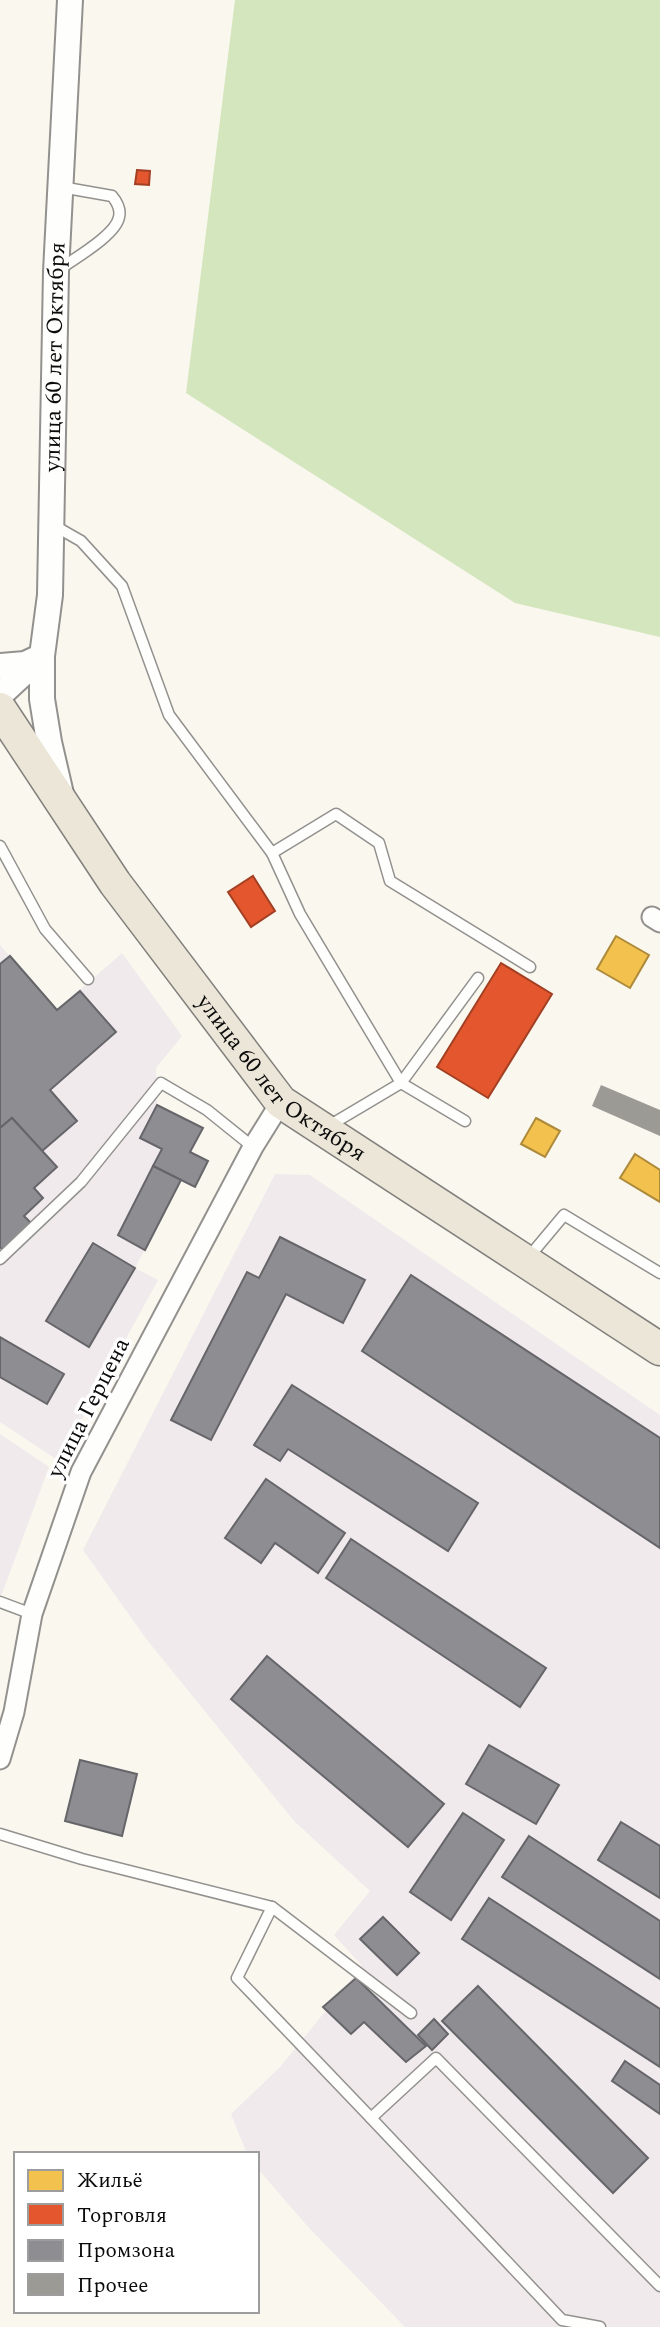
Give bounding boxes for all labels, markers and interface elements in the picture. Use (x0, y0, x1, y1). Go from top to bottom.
street label: улица 60 лет Октября (35, 241, 75, 473)
street label: улица 60 лет Октября (187, 986, 373, 1170)
street label: улица Герцена (38, 1332, 139, 1485)
legend (14, 2152, 259, 2313)
text: Жильё (77, 2165, 143, 2197)
text: Торговля (77, 2200, 167, 2232)
text: Промзона (77, 2235, 176, 2267)
text: Прочее (77, 2270, 148, 2302)

